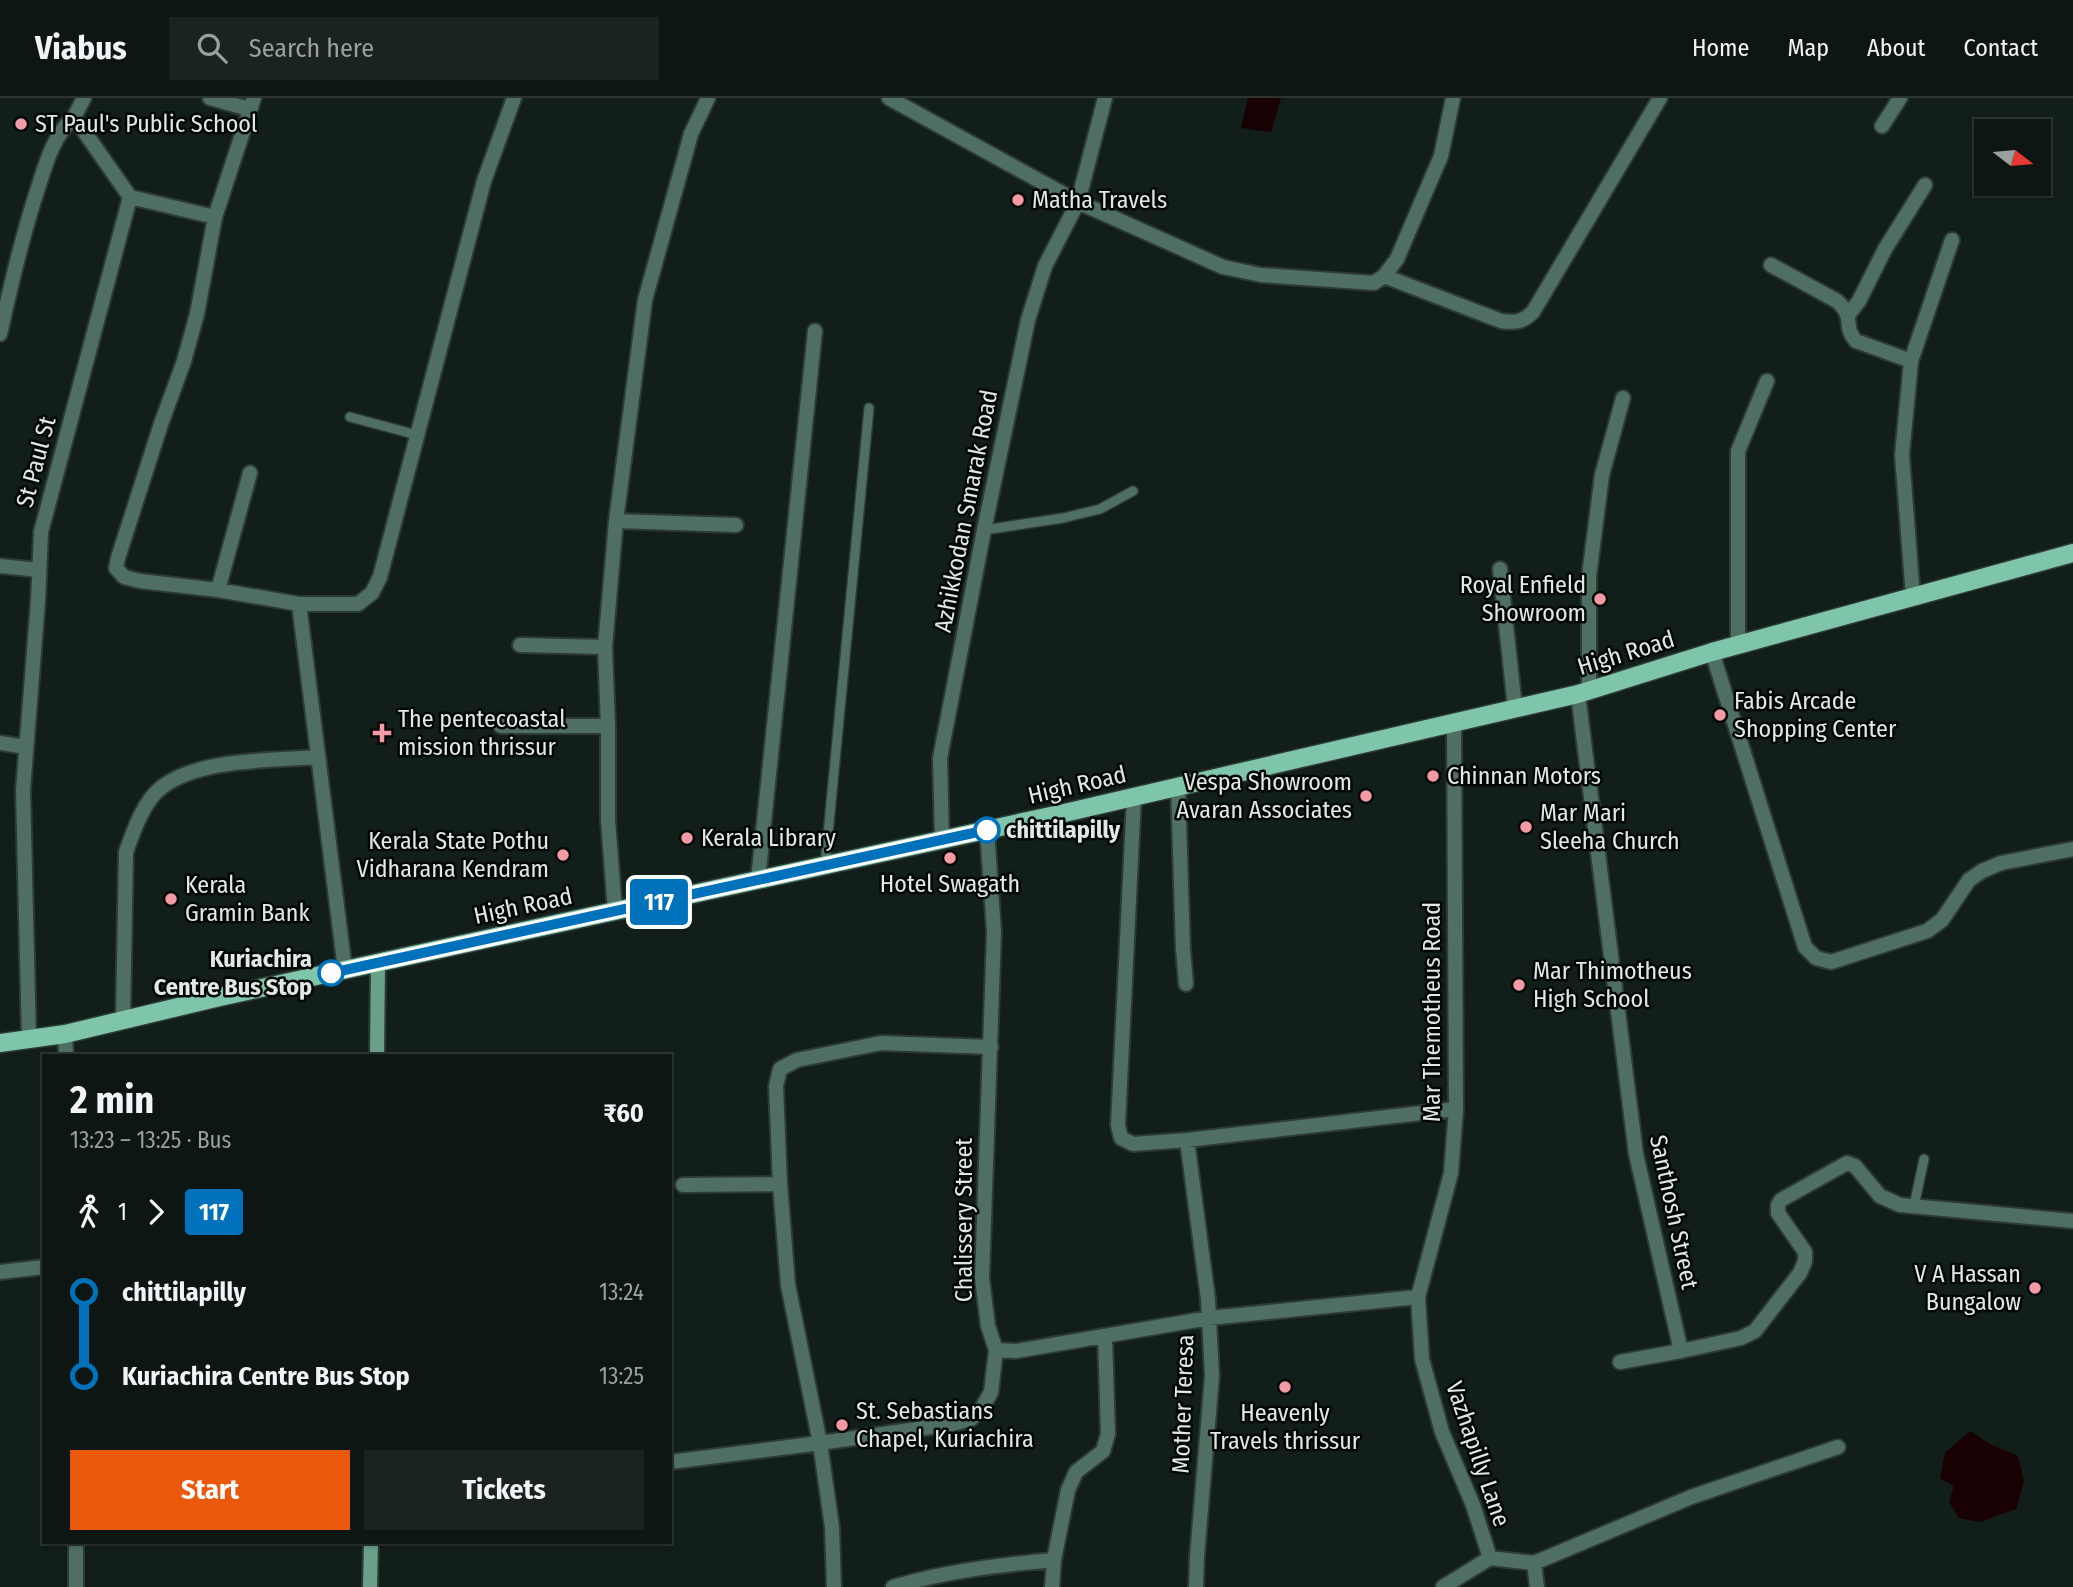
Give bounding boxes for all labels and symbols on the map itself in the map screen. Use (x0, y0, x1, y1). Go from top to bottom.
place label: ST Paul's Public School (35, 110, 257, 138)
marker: ST Paul's Public School (13, 116, 29, 132)
north arrow (1974, 119, 2051, 196)
place label: Matha Travels (1032, 186, 1167, 214)
marker: Matha Travels (1010, 192, 1026, 208)
street label: Azhikkodan Smarak Road (929, 387, 1003, 635)
street label: St Paul St (10, 413, 62, 510)
place label: Royal Enfield Showroom (1460, 571, 1586, 627)
marker: Royal Enfield Showroom (1592, 591, 1608, 607)
street label: High Road (1574, 625, 1678, 681)
place label: Fabis Arcade Shopping Center (1734, 687, 1897, 743)
place label: The pentecoastal mission thrissur (398, 705, 565, 761)
marker: Fabis Arcade Shopping Center (1712, 707, 1728, 723)
marker: The pentecoastal mission thrissur (372, 723, 392, 743)
street label: High Road (1025, 760, 1129, 810)
place label: Chinnan Motors (1447, 762, 1601, 790)
place label: Vespa Showroom Avaran Associates (1176, 768, 1352, 824)
marker: Chinnan Motors (1425, 768, 1441, 784)
marker: Vespa Showroom Avaran Associates (1358, 788, 1374, 804)
place label: Mar Mari Sleeha Church (1540, 799, 1680, 855)
place label: chittilapilly (1006, 816, 1121, 844)
marker: chittilapilly (974, 817, 1000, 843)
marker: Mar Mari Sleeha Church (1518, 819, 1534, 835)
place label: Kerala Library (701, 824, 836, 852)
place label: Kerala State Pothu Vidharana Kendram (356, 827, 549, 883)
marker: Kerala Library (679, 830, 695, 846)
marker: Kerala State Pothu Vidharana Kendram (555, 847, 571, 863)
marker: Hotel Swagath (942, 850, 958, 866)
place label: Hotel Swagath (880, 870, 1020, 898)
place label: Kerala Gramin Bank (185, 871, 310, 927)
line badge: 117 (619, 879, 699, 925)
street label: High Road (471, 882, 575, 930)
marker: Kerala Gramin Bank (163, 891, 179, 907)
street label: Mar Themotheus Road (1418, 902, 1446, 1122)
place label: Kuriachira Centre Bus Stop (154, 945, 312, 1001)
place label: Mar Thimotheus High School (1533, 957, 1692, 1013)
marker: Kuriachira Centre Bus Stop (318, 960, 344, 986)
marker: Mar Thimotheus High School (1511, 977, 1527, 993)
street label: Santhosh Street (1644, 1132, 1704, 1292)
street label: Chalissery Street (950, 1138, 978, 1302)
place label: V A Hassan Bungalow (1914, 1260, 2021, 1316)
marker: V A Hassan Bungalow (2027, 1280, 2043, 1296)
street label: Mother Teresa (1167, 1334, 1199, 1474)
street label: Vazhapilly Lane (1440, 1378, 1516, 1530)
marker: Heavenly Travels thrissur (1277, 1379, 1293, 1395)
place label: St. Sebastians Chapel, Kuriachira (856, 1397, 1034, 1453)
place label: Heavenly Travels thrissur (1210, 1399, 1361, 1455)
marker: St. Sebastians Chapel, Kuriachira (834, 1417, 850, 1433)

